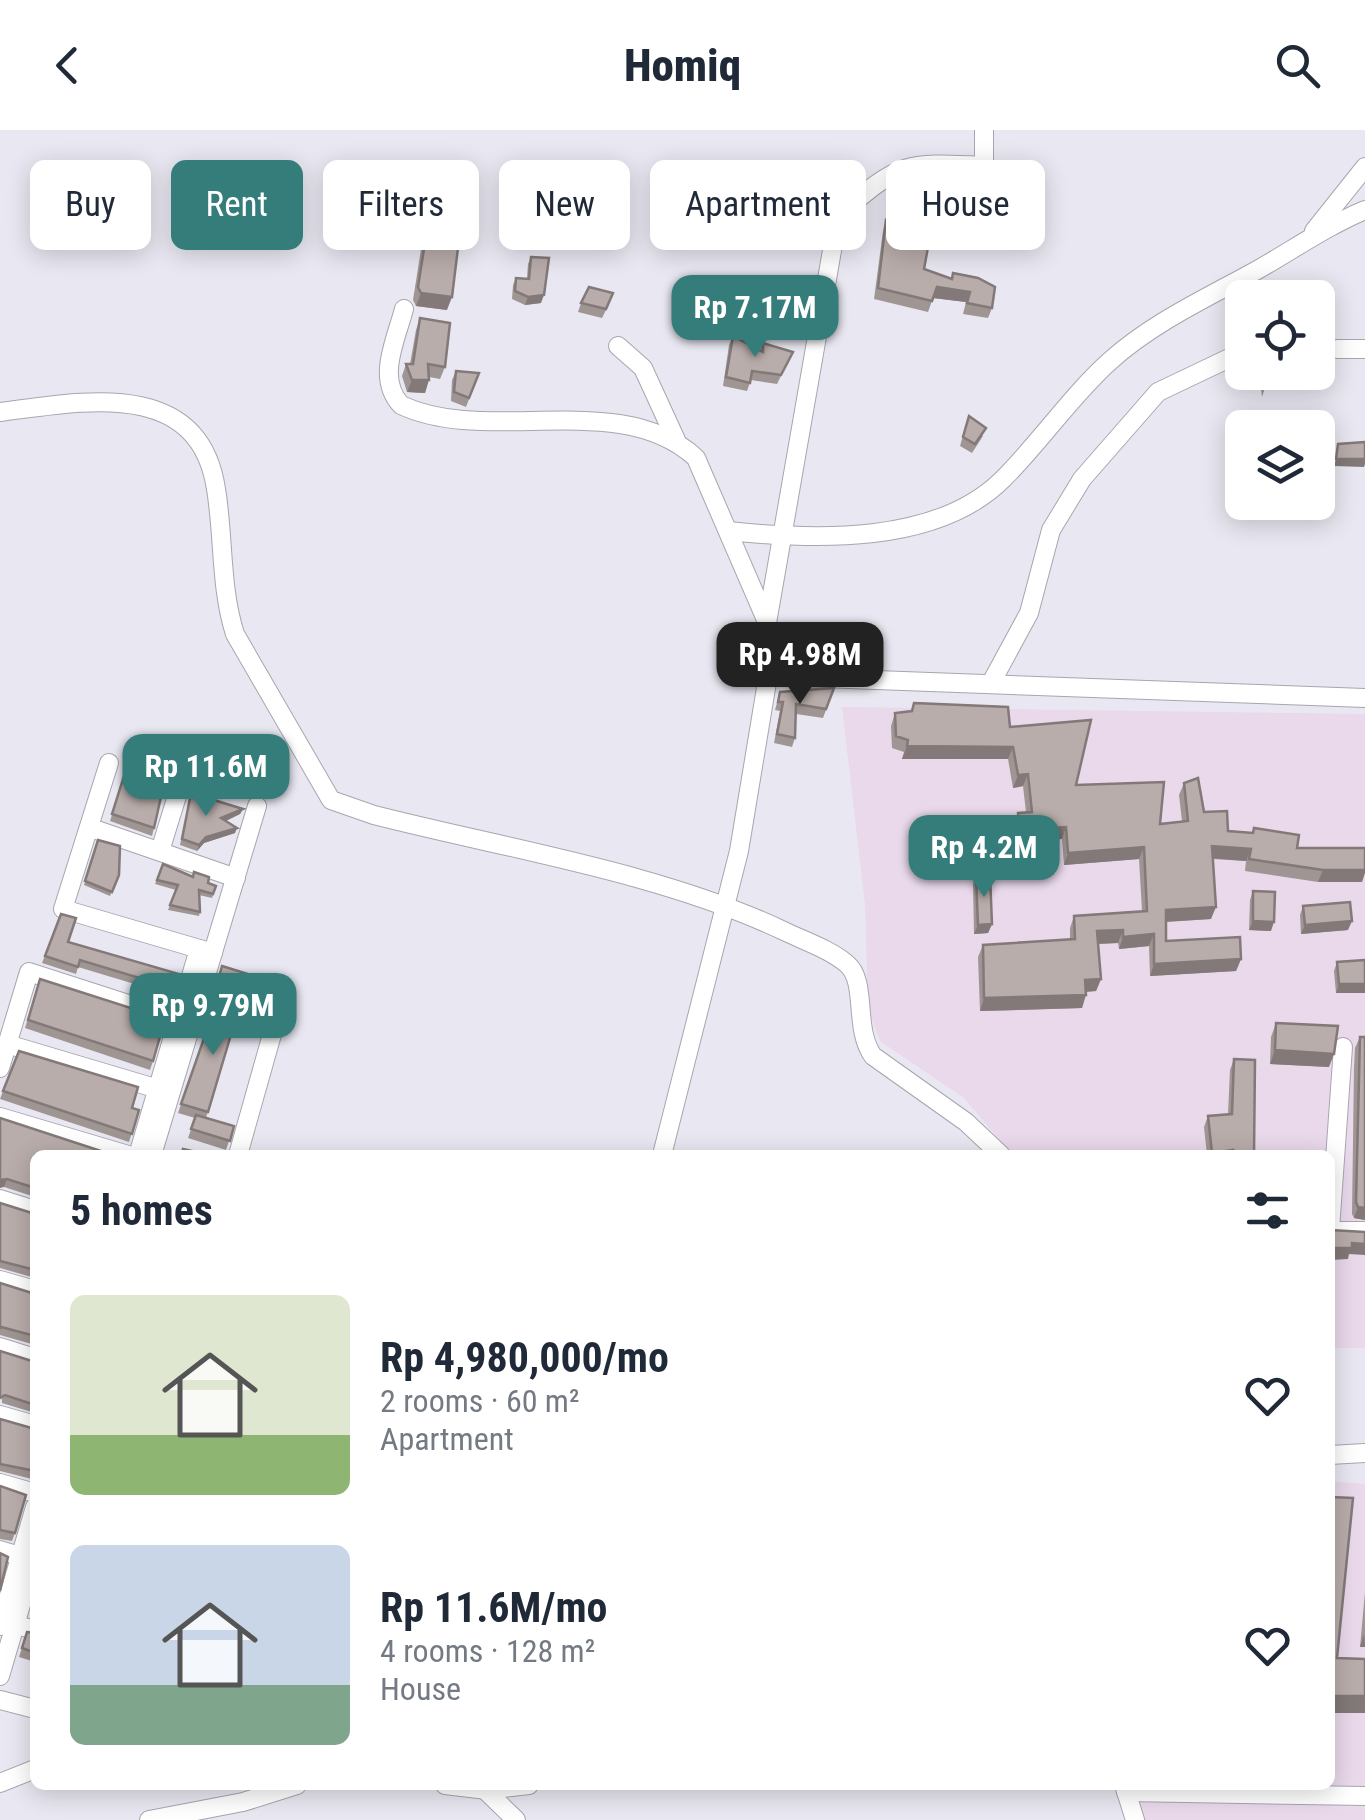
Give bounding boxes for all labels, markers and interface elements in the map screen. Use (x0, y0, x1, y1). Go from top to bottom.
icon: back (40, 38, 95, 93)
icon: search (1270, 38, 1325, 93)
text: Homiq (624, 39, 741, 92)
chip: Buy (30, 160, 151, 250)
chip: Rent (171, 160, 303, 250)
chip: Filters (323, 160, 479, 250)
chip: New (499, 160, 630, 250)
chip: Apartment (650, 160, 866, 250)
chip: House (886, 160, 1045, 250)
pin: Rp 7.17M (652, 275, 858, 360)
map controls (1225, 280, 1335, 520)
button: locate (1225, 280, 1335, 390)
text: Rp 7.17M (694, 288, 817, 326)
button: layers (1225, 410, 1335, 520)
pin: Rp 4.98M (697, 622, 903, 707)
text: Rp 4.98M (739, 635, 862, 673)
pin: Rp 11.6M (103, 734, 309, 819)
text: Rp 11.6M (145, 747, 268, 785)
pin: Rp 4.2M (892, 815, 1076, 900)
text: Rp 4.2M (931, 828, 1037, 866)
pin: Rp 9.79M (110, 973, 316, 1058)
text: Rp 9.79M (152, 986, 275, 1024)
icon: filters (1240, 1183, 1295, 1238)
text: 5 homes (70, 1186, 213, 1235)
text: Rp 4,980,000/mo (380, 1333, 669, 1382)
icon: home (150, 1335, 270, 1455)
icon: heart (1240, 1368, 1295, 1423)
text: 2 rooms · 60 m² (380, 1382, 579, 1420)
text: Apartment (380, 1420, 514, 1458)
text: Rp 11.6M/mo (380, 1583, 607, 1632)
icon: home (150, 1585, 270, 1705)
icon: heart (1240, 1618, 1295, 1673)
text: 4 rooms · 128 m² (380, 1632, 595, 1670)
text: House (380, 1670, 461, 1708)

